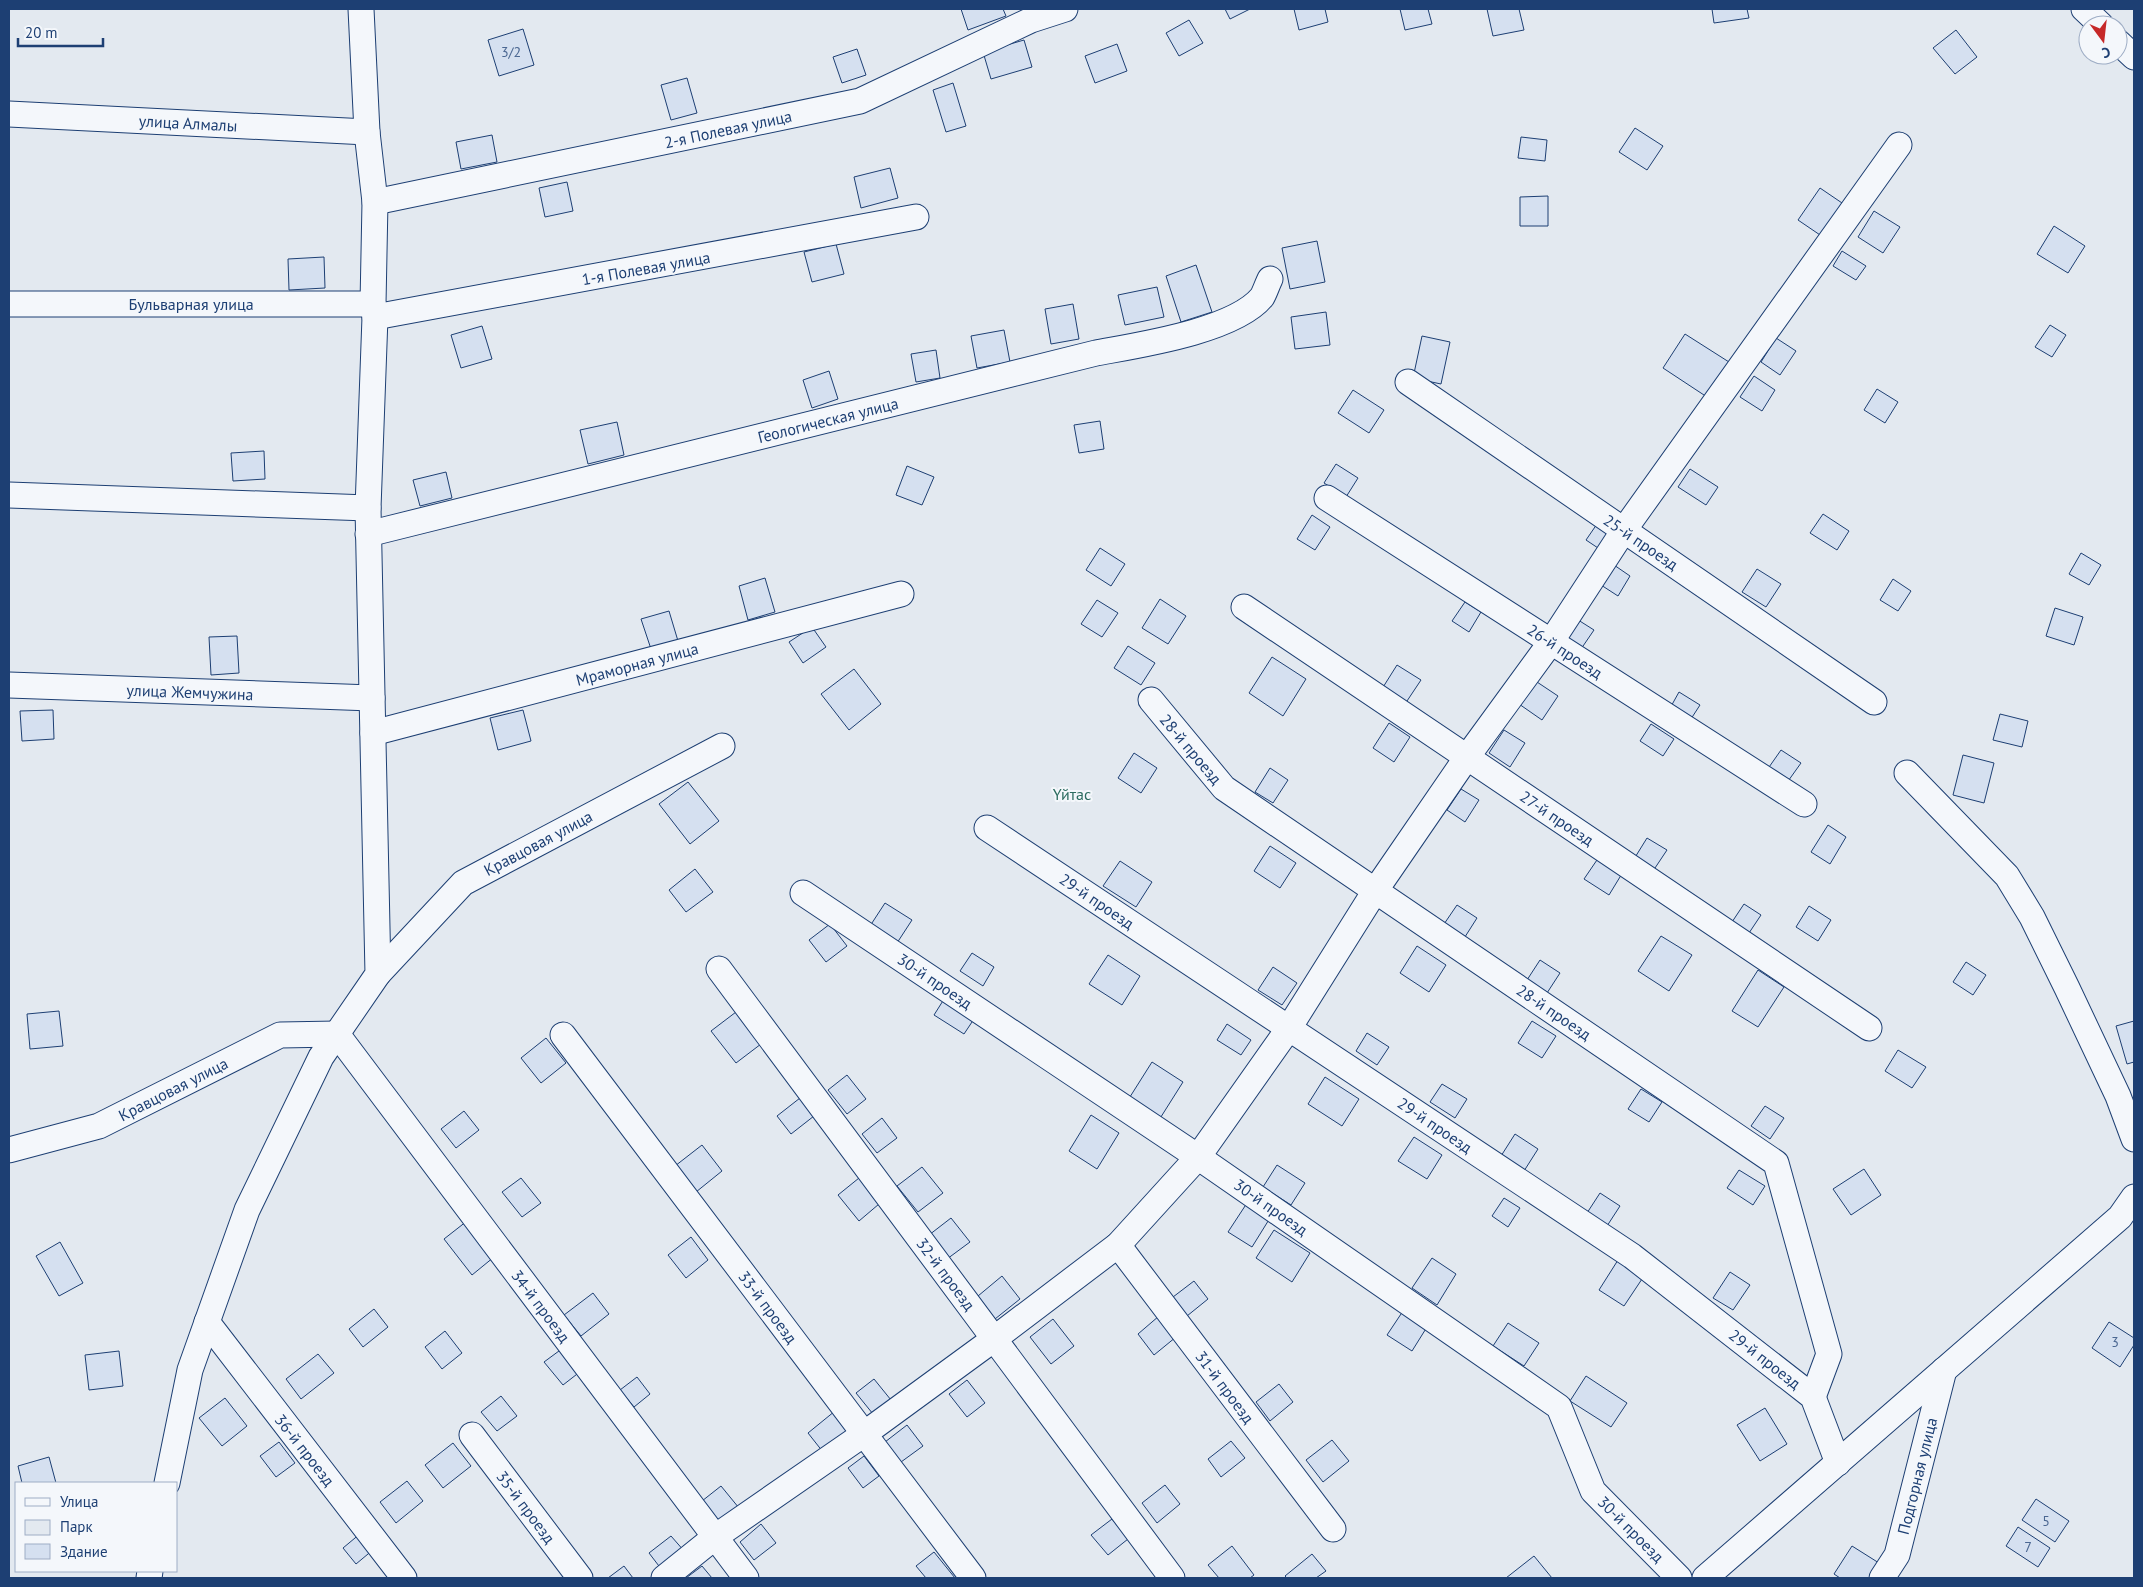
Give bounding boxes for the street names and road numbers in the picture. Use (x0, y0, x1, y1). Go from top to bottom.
street label: 2-я Полевая улица (662, 106, 794, 152)
street label: улица Алмалы (138, 110, 238, 136)
street label: 1-я Полевая улица (580, 247, 712, 289)
street label: Бульварная улица (128, 294, 254, 314)
street label: Геологическая улица (756, 393, 900, 447)
street label: 25-й проезд (1600, 510, 1682, 574)
street label: 26-й проезд (1524, 619, 1607, 683)
street label: Мраморная улица (574, 638, 700, 690)
street label: улица Жемчужина (126, 680, 254, 704)
street label: 28-й проезд (1156, 710, 1226, 789)
street label: 27-й проезд (1516, 786, 1598, 850)
street label: Кравцовая улица (480, 806, 596, 880)
street label: 29-й проезд (1056, 869, 1138, 933)
street label: 30-й проезд (894, 949, 976, 1013)
street label: 28-й проезд (1513, 980, 1595, 1044)
street label: Кравцовая улица (115, 1053, 231, 1125)
street label: 29-й проезд (1394, 1093, 1476, 1157)
street label: 30-й проезд (1230, 1174, 1312, 1240)
street label: 32-й проезд (912, 1234, 980, 1315)
street label: 34-й проезд (507, 1266, 575, 1347)
street label: 33-й проезд (734, 1267, 802, 1348)
street label: 29-й проезд (1725, 1325, 1805, 1394)
street label: 31-й проезд (1191, 1347, 1259, 1428)
street label: 36-й проезд (271, 1410, 340, 1490)
street label: Подгорная улица (1893, 1415, 1941, 1537)
street label: 35-й проезд (492, 1467, 560, 1548)
street label: 30-й проезд (1594, 1492, 1669, 1567)

